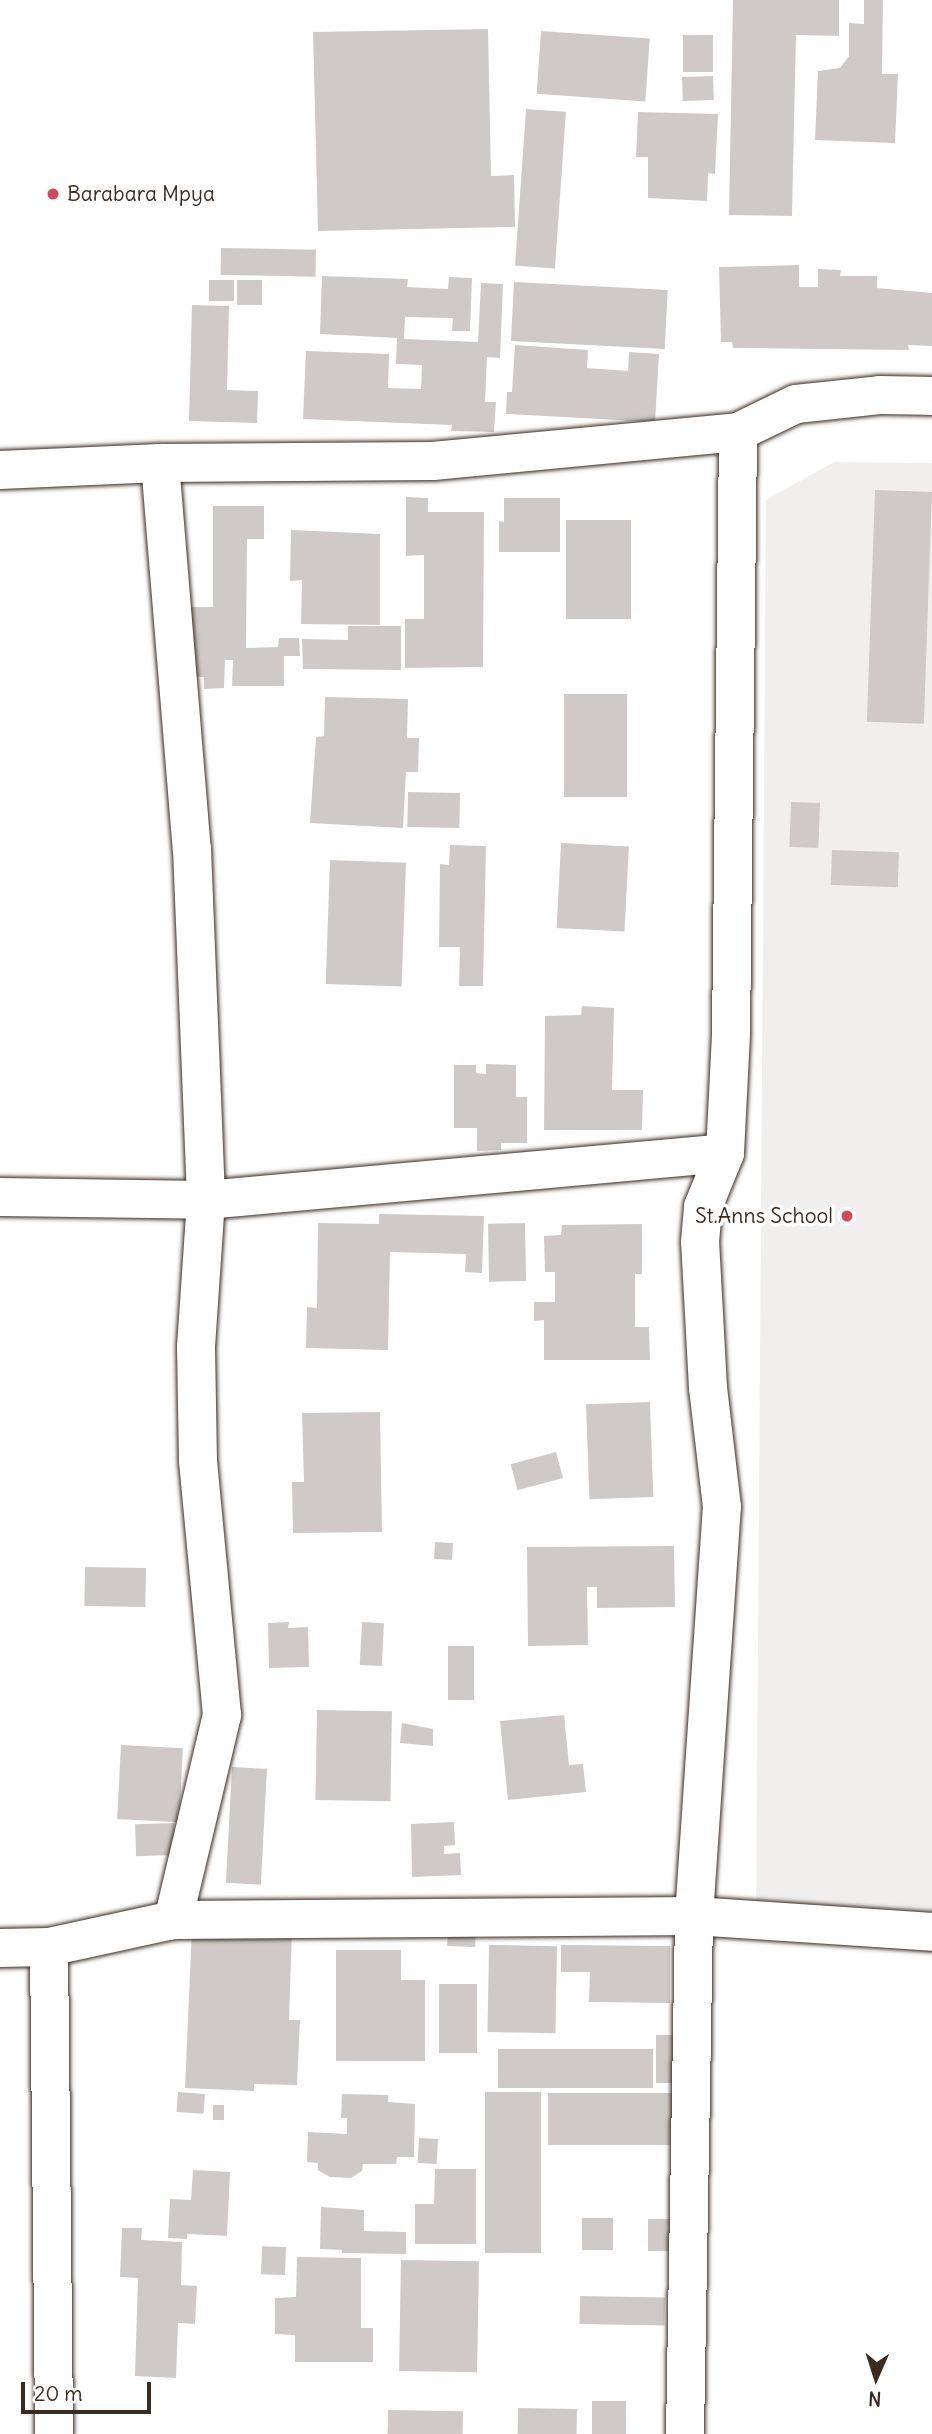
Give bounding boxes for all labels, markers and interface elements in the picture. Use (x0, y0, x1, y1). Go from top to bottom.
place label: Barabara Mpya (67, 181, 215, 207)
marker: Barabara Mpya (45, 186, 61, 202)
place label: St.Anns School (695, 1203, 833, 1229)
marker: St.Anns School (839, 1208, 855, 1224)
north arrow (841, 2343, 911, 2413)
scale bar (24, 2368, 154, 2412)
text: 20 m (34, 2380, 83, 2407)
text: N (868, 2387, 882, 2411)

